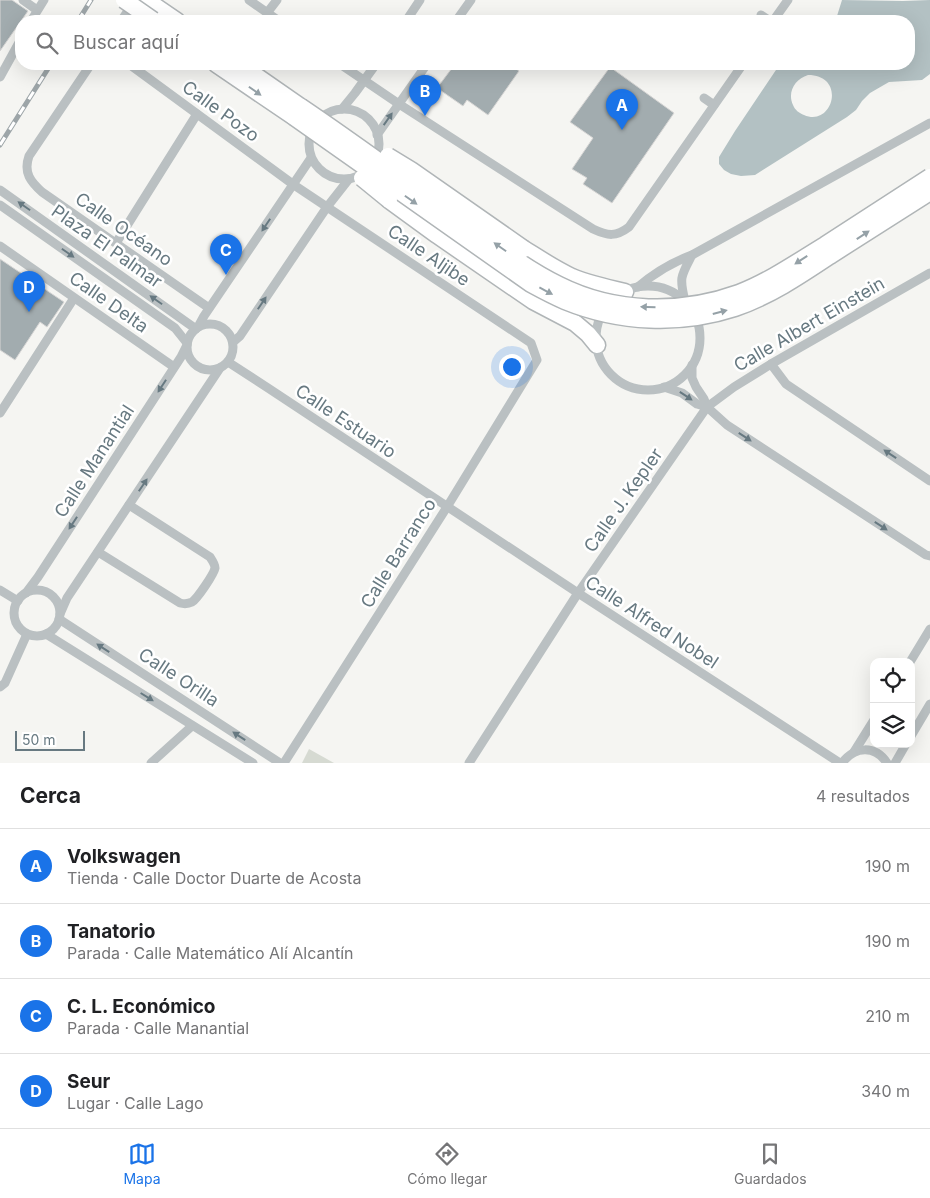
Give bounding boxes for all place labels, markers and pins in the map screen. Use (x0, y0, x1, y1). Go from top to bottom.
pin: B (409, 75, 441, 116)
pin: A (606, 89, 638, 130)
pin: C (210, 234, 242, 275)
pin: D (13, 271, 45, 312)

